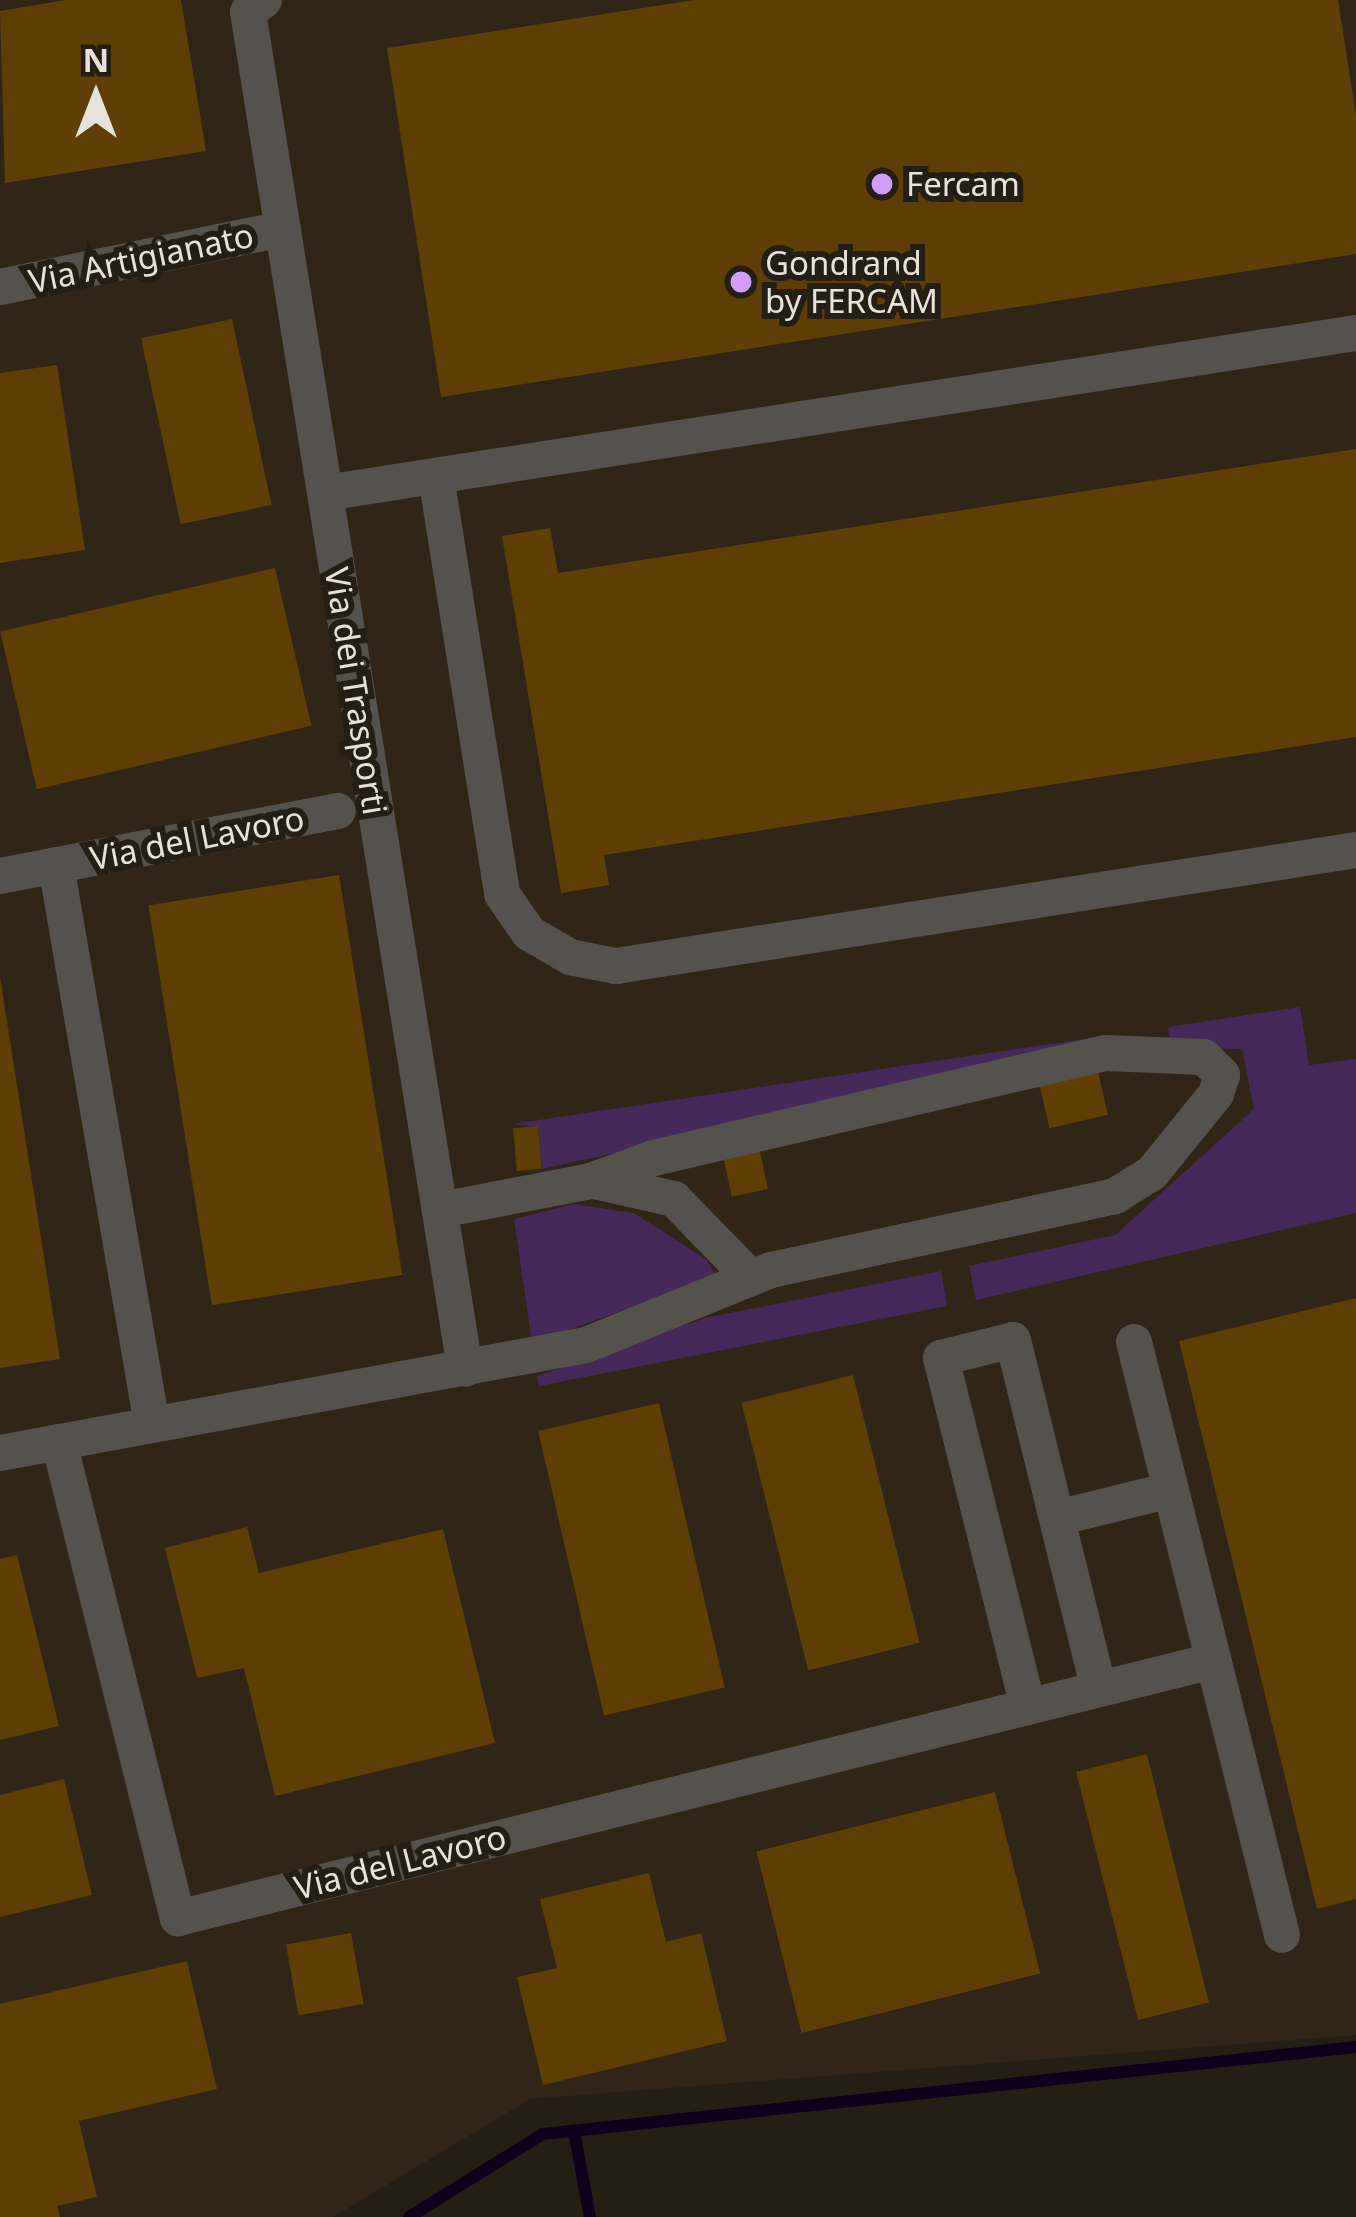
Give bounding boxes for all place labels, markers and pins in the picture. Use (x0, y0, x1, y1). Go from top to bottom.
place label: Fercam (906, 164, 1020, 204)
marker: Fercam (869, 171, 895, 197)
place label: Gondrand by FERCAM (765, 243, 938, 321)
marker: Gondrand by FERCAM (728, 269, 754, 295)

